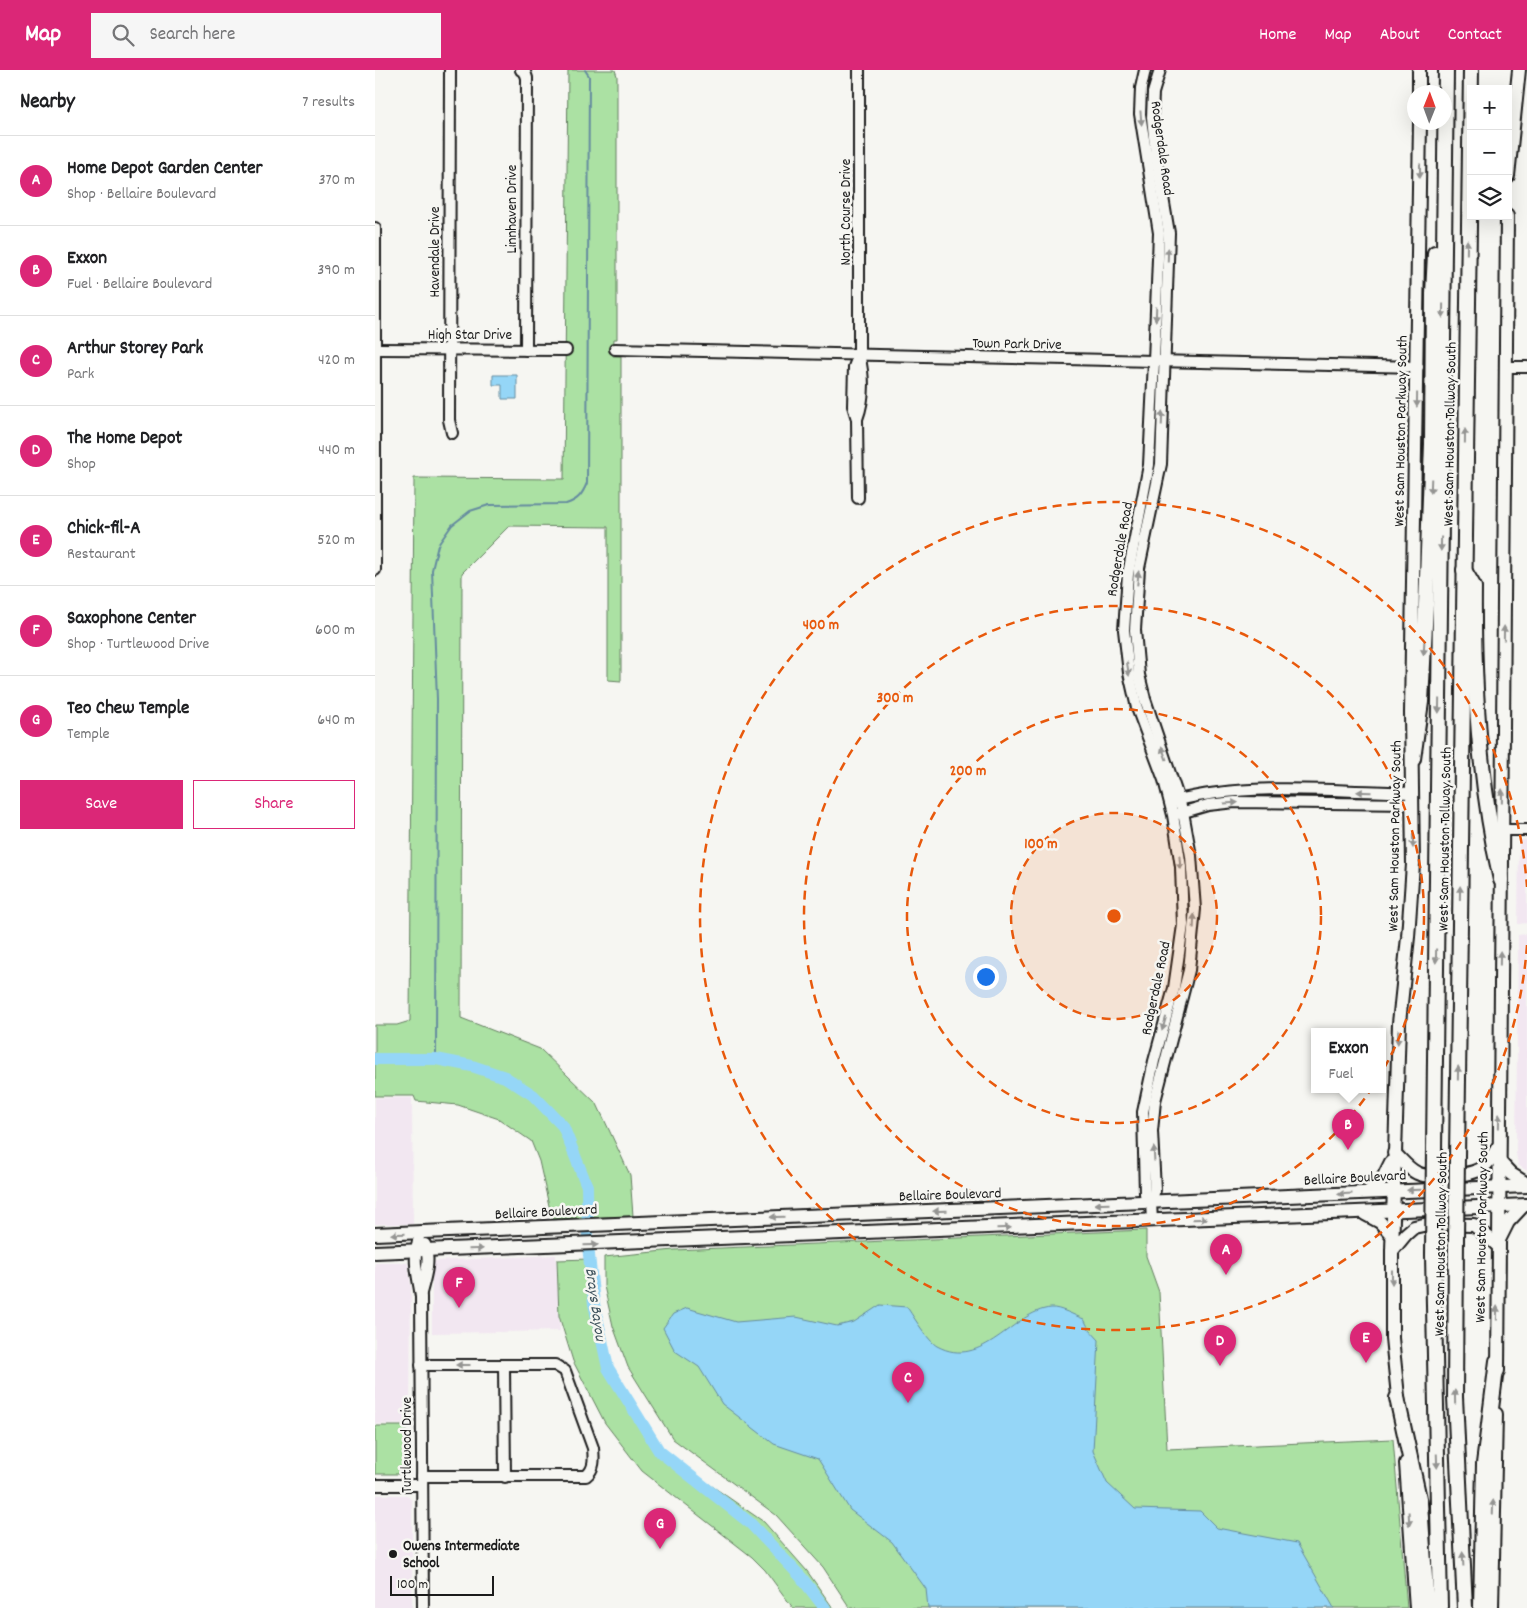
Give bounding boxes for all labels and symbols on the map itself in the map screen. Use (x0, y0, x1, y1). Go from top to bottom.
north arrow (1407, 85, 1452, 130)
street label: Rodgerdale Road (1143, 99, 1179, 197)
one-way arrow (1137, 110, 1145, 126)
street label: North Course Drive (836, 158, 858, 265)
one-way arrow (1416, 163, 1424, 179)
street label: Linnhaven Drive (502, 164, 524, 253)
street label: Havendale Drive (425, 206, 447, 298)
one-way arrow (1463, 238, 1471, 254)
one-way arrow (1164, 247, 1172, 263)
one-way arrow (1439, 304, 1447, 320)
one-way arrow (1152, 306, 1160, 322)
street label: High Star Drive (428, 325, 513, 347)
street label: Town Park Drive (972, 333, 1062, 357)
street label: West Sam Houston Parkway South (1389, 335, 1415, 527)
street label: West Sam Houston Tollway South (1438, 342, 1464, 526)
one-way arrow (1413, 392, 1421, 408)
one-way arrow (1159, 410, 1167, 426)
one-way arrow (1461, 428, 1469, 444)
one-way arrow (1426, 478, 1434, 494)
street label: Rodgerdale Road (1102, 500, 1140, 598)
one-way arrow (1437, 536, 1445, 552)
one-way arrow (1134, 570, 1142, 586)
text: 400 m (803, 615, 839, 637)
one-way arrow (1501, 625, 1509, 641)
one-way arrow (1419, 640, 1427, 656)
one-way arrow (1125, 661, 1133, 677)
text: 300 m (877, 688, 913, 710)
one-way arrow (1435, 699, 1443, 715)
street label: West Sam Houston Parkway South (1383, 740, 1409, 932)
one-way arrow (1160, 746, 1167, 761)
street label: West Sam Houston Tollway South (1433, 747, 1459, 931)
text: 200 m (950, 761, 986, 783)
one-way arrow (1356, 788, 1372, 796)
one-way arrow (1498, 788, 1506, 804)
one-way arrow (1223, 798, 1239, 806)
text: 100 m (1024, 834, 1058, 856)
one-way arrow (1409, 834, 1417, 850)
one-way arrow (1176, 855, 1184, 871)
one-way arrow (1456, 885, 1464, 901)
centre of rings (1105, 907, 1123, 925)
one-way arrow (1191, 913, 1199, 929)
street label: Rodgerdale Road (1136, 939, 1178, 1037)
one-way arrow (1432, 949, 1440, 965)
one-way arrow (1497, 950, 1505, 966)
your location (973, 964, 999, 990)
one-way arrow (1160, 1016, 1168, 1031)
one-way arrow (1394, 1029, 1402, 1045)
one-way arrow (1454, 1065, 1462, 1081)
pin: B (1332, 1109, 1364, 1150)
one-way arrow (1495, 1113, 1503, 1129)
street label: West Sam Houston Parkway South (1470, 1131, 1496, 1323)
one-way arrow (1149, 1146, 1157, 1162)
street label: West Sam Houston Tollway South (1429, 1152, 1455, 1336)
street label: Bellaire Boulevard (1303, 1165, 1407, 1193)
street label: Bellaire Boulevard (898, 1183, 1002, 1209)
one-way arrow (1406, 1186, 1422, 1194)
one-way arrow (1337, 1190, 1353, 1198)
street label: Bellaire Boulevard (494, 1199, 598, 1227)
one-way arrow (1094, 1201, 1110, 1209)
one-way arrow (932, 1207, 948, 1215)
one-way arrow (769, 1214, 785, 1222)
one-way arrow (1193, 1215, 1209, 1223)
one-way arrow (996, 1223, 1012, 1231)
one-way arrow (389, 1230, 405, 1238)
pin: A (1210, 1234, 1242, 1275)
one-way arrow (583, 1240, 599, 1248)
one-way arrow (469, 1245, 485, 1253)
water label: Brays Bayou (578, 1266, 611, 1343)
pin: F (443, 1267, 475, 1308)
one-way arrow (1388, 1270, 1396, 1286)
one-way arrow (1493, 1305, 1501, 1321)
pin: E (1350, 1322, 1382, 1363)
pin: D (1204, 1325, 1236, 1366)
one-way arrow (454, 1361, 470, 1369)
pin: C (892, 1362, 924, 1403)
one-way arrow (1451, 1389, 1459, 1405)
street label: Turtlewood Drive (397, 1397, 419, 1493)
one-way arrow (1433, 1453, 1441, 1469)
one-way arrow (1490, 1499, 1498, 1515)
pin: G (644, 1508, 676, 1549)
one-way arrow (1406, 1511, 1414, 1527)
place label: Owens Intermediate School (403, 1536, 520, 1575)
marker: Owens Intermediate School (387, 1548, 399, 1560)
one-way arrow (1458, 1551, 1466, 1567)
scale bar (390, 1573, 494, 1596)

